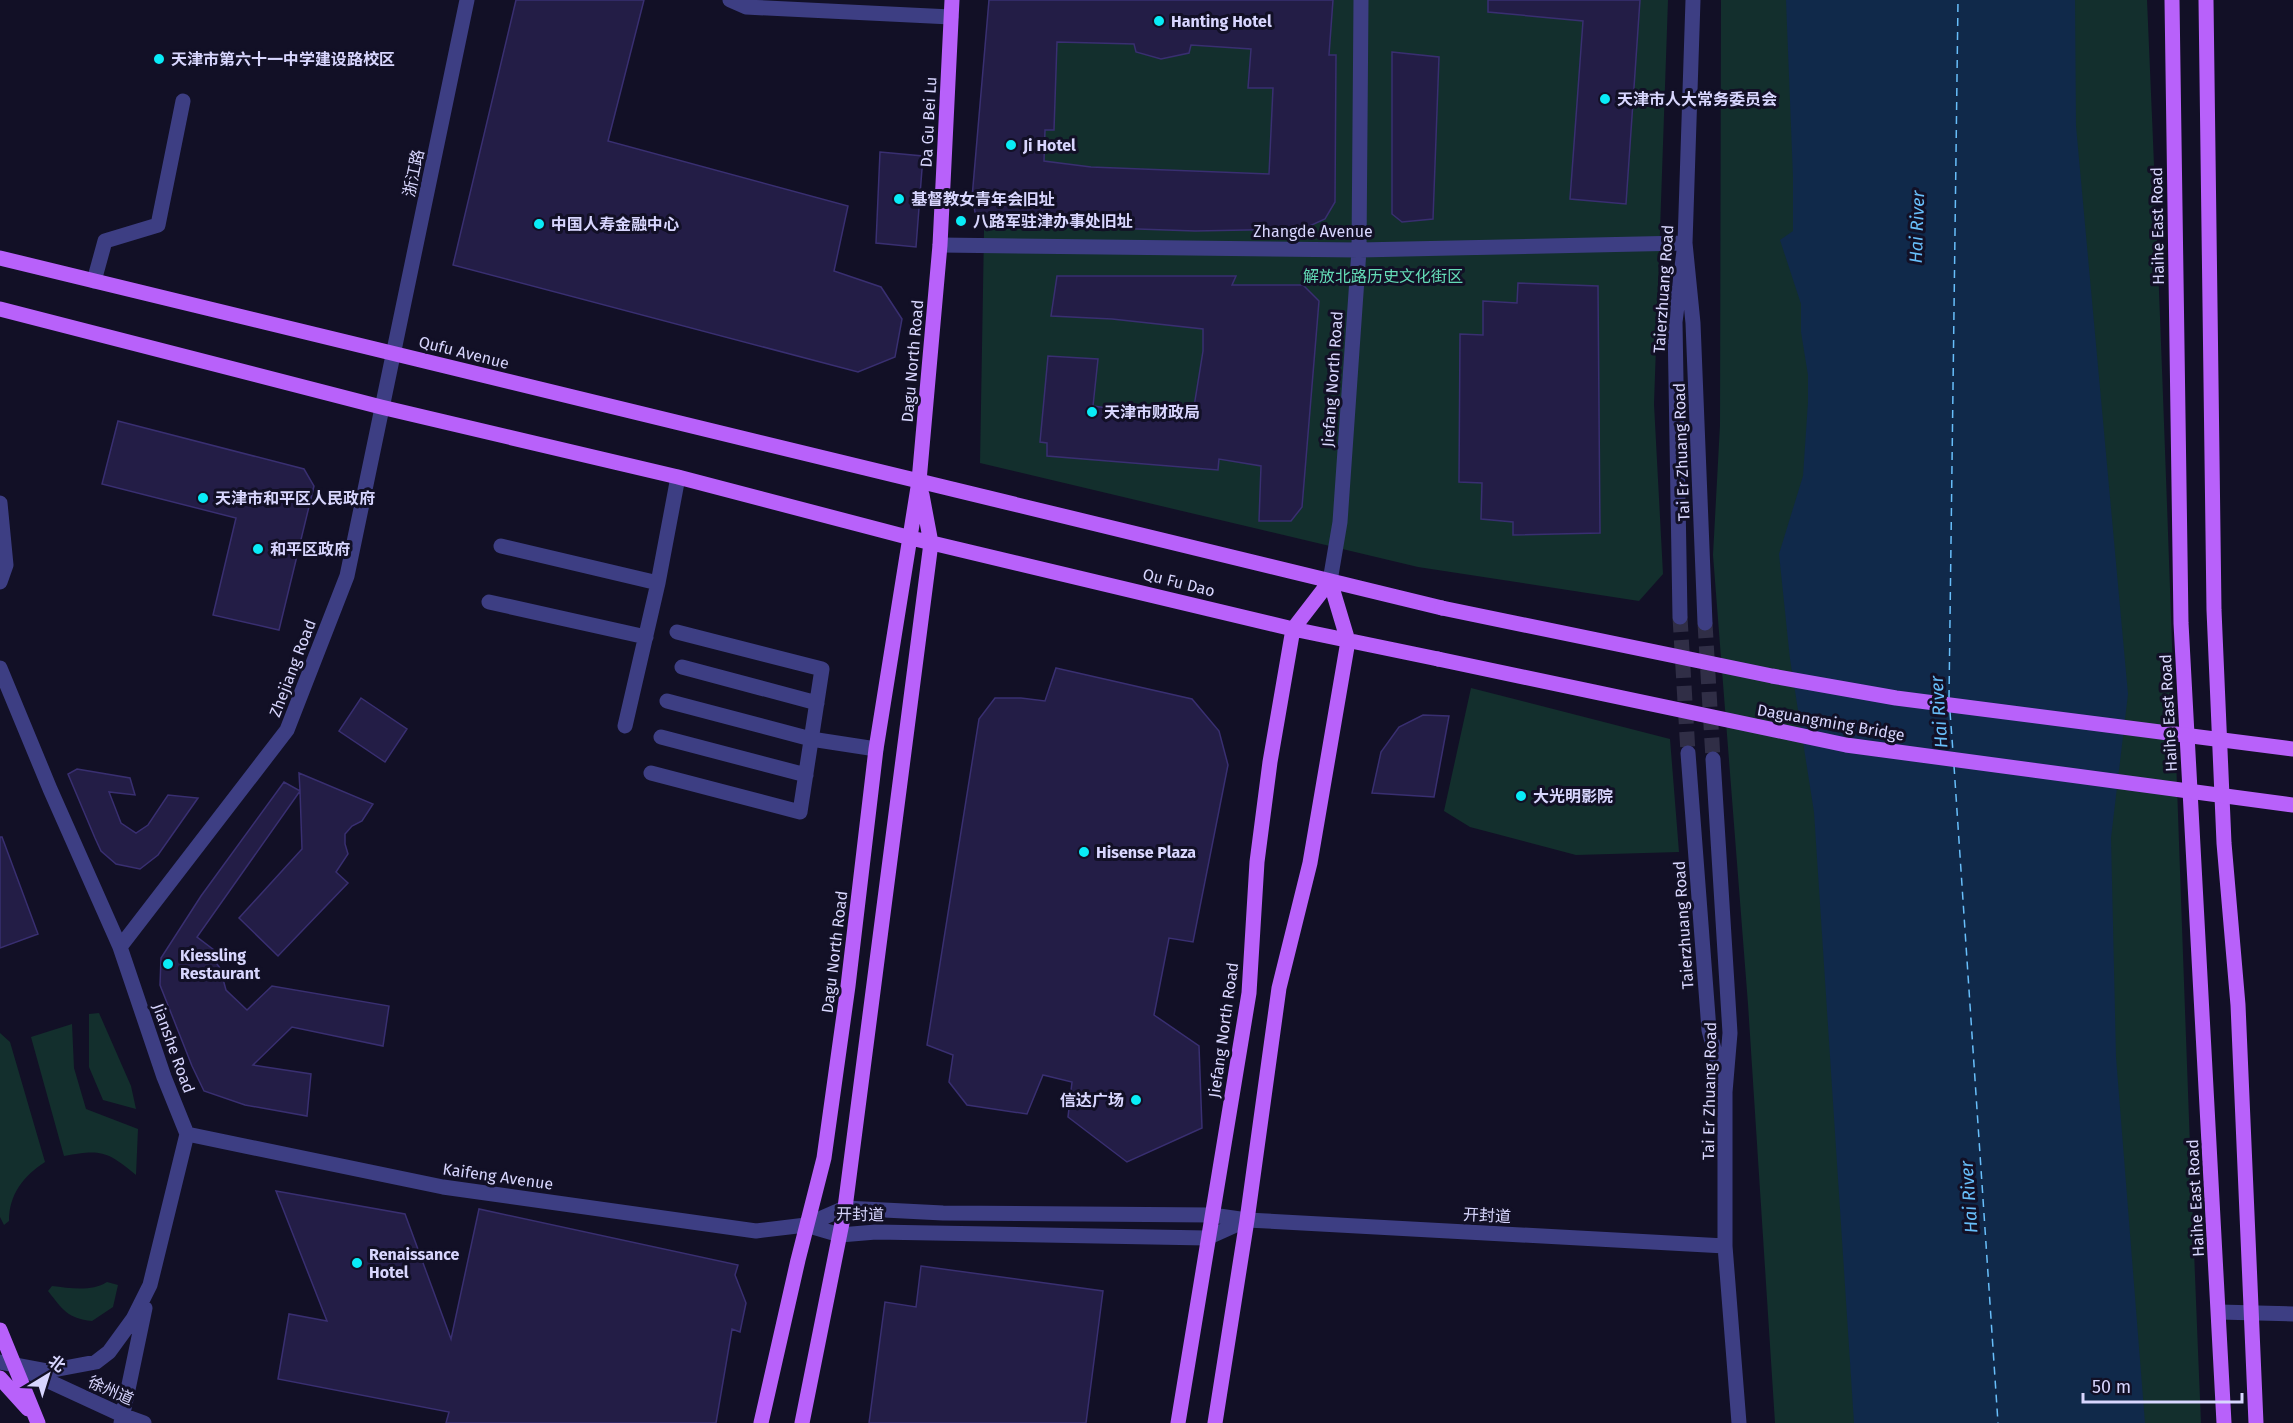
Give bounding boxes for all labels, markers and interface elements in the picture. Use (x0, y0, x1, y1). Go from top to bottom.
place label: Hanting Hotel (1171, 12, 1272, 31)
marker: Hanting Hotel (1152, 14, 1166, 28)
place label: 天津市第六十一中学建设路校区 (171, 50, 395, 69)
marker: 天津市第六十一中学建设路校区 (152, 52, 166, 66)
street label: Da Gu Bei Lu (917, 76, 940, 168)
place label: 天津市人大常务委员会 (1617, 90, 1777, 109)
marker: 天津市人大常务委员会 (1598, 92, 1612, 106)
place label: Ji Hotel (1022, 136, 1076, 155)
marker: Ji Hotel (1004, 138, 1018, 152)
street label: 浙江路 (399, 148, 428, 199)
street label: Haihe East Road (2147, 167, 2168, 285)
water label: Hai River (1905, 189, 1929, 264)
place label: 基督教女青年会旧址 (911, 190, 1055, 209)
marker: 基督教女青年会旧址 (892, 192, 906, 206)
place label: 八路军驻津办事处旧址 (973, 212, 1133, 231)
marker: 八路军驻津办事处旧址 (954, 214, 968, 228)
place label: 中国人寿金融中心 (551, 215, 679, 234)
marker: 中国人寿金融中心 (532, 217, 546, 231)
street label: Zhangde Avenue (1253, 222, 1373, 241)
street label: Taierzhuang Road (1650, 224, 1677, 354)
park label: 解放北路历史文化街区 (1303, 267, 1463, 286)
street label: Dagu North Road (898, 299, 927, 423)
street label: Jiefang North Road (1318, 310, 1347, 448)
street label: Qufu Avenue (417, 332, 511, 373)
street label: Tai Er Zhuang Road (1670, 383, 1693, 521)
place label: 天津市财政局 (1104, 403, 1200, 422)
marker: 天津市财政局 (1085, 405, 1099, 419)
place label: 天津市和平区人民政府 (215, 489, 375, 508)
marker: 天津市和平区人民政府 (196, 491, 210, 505)
place label: 和平区政府 (270, 540, 350, 559)
marker: 和平区政府 (251, 542, 265, 556)
street label: Qu Fu Dao (1141, 564, 1217, 601)
street label: Zhejiang Road (265, 617, 320, 720)
street label: Haihe East Road (2156, 654, 2181, 772)
water label: Hai River (1925, 674, 1953, 749)
street label: Daguangming Bridge (1756, 700, 1906, 745)
place label: 大光明影院 (1533, 787, 1613, 806)
marker: 大光明影院 (1514, 789, 1528, 803)
place label: Hisense Plaza (1096, 843, 1196, 862)
marker: Hisense Plaza (1077, 845, 1091, 859)
street label: Taierzhuang Road (1670, 860, 1697, 990)
street label: Dagu North Road (818, 890, 851, 1014)
place label: Kiessling Restaurant (180, 946, 261, 983)
marker: Kiessling Restaurant (161, 957, 175, 971)
street label: Jiefang North Road (1205, 961, 1242, 1099)
street label: Jianshe Road (148, 1001, 199, 1096)
street label: Tai Er Zhuang Road (1699, 1022, 1720, 1160)
place label: 信达广场 (1060, 1091, 1124, 1110)
marker: 信达广场 (1129, 1093, 1143, 1107)
street label: Haihe East Road (2183, 1139, 2208, 1257)
street label: Kaifeng Avenue (441, 1159, 554, 1194)
water label: Hai River (1955, 1159, 1983, 1234)
street label: 开封道 (836, 1205, 884, 1224)
street label: 开封道 (1463, 1205, 1511, 1226)
place label: Renaissance Hotel (369, 1245, 460, 1282)
marker: Renaissance Hotel (350, 1256, 364, 1270)
north arrow (18, 1345, 78, 1405)
text: 北 (45, 1351, 69, 1376)
scale bar (2083, 1366, 2242, 1404)
street label: 徐州道 (85, 1372, 137, 1409)
text: 50 m (2092, 1376, 2131, 1398)

